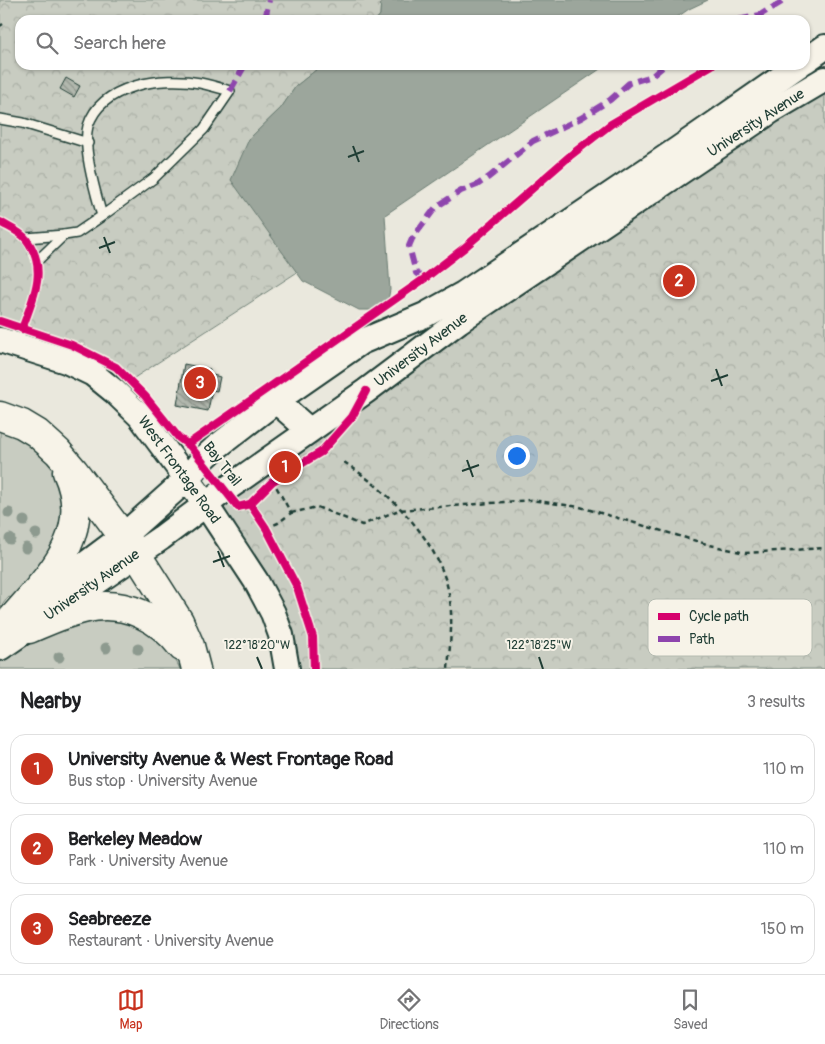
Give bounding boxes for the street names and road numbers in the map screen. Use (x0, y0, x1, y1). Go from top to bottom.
street label: University Avenue (704, 84, 809, 162)
street label: University Avenue (370, 308, 472, 391)
street label: West Frontage Road (133, 412, 225, 528)
street label: Bay Trail (199, 438, 245, 490)
street label: University Avenue (41, 545, 144, 625)

